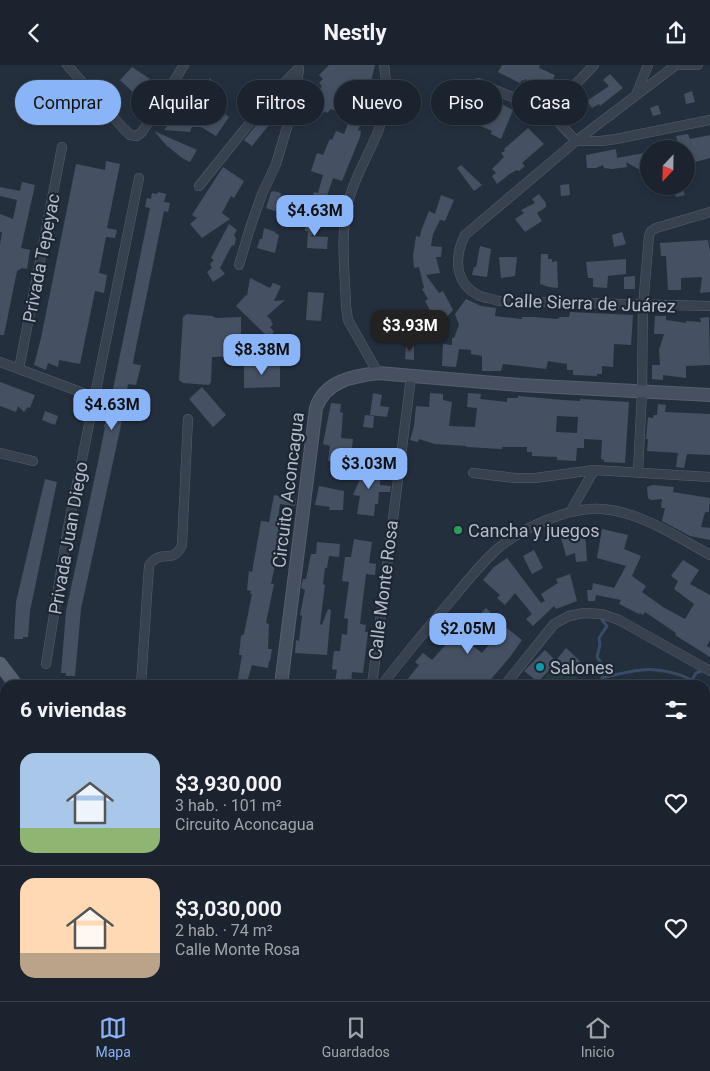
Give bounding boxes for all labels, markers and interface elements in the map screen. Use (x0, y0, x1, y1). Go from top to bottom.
icon: back (20, 19, 48, 47)
icon: share (662, 19, 690, 47)
text: Nestly (323, 20, 387, 45)
chip: Comprar (15, 80, 121, 125)
chip: Alquilar (131, 80, 227, 125)
chip: Filtros (237, 80, 324, 125)
chip: Nuevo (334, 80, 421, 125)
chip: Piso (431, 80, 502, 125)
chip: Casa (512, 80, 588, 125)
north arrow (640, 140, 695, 195)
map controls (640, 140, 695, 195)
street label: Privada Tepeyac (18, 192, 64, 324)
pin: $4.63M (274, 195, 356, 237)
text: $4.63M (287, 201, 343, 220)
street label: Calle Sierra de Juárez (502, 289, 676, 317)
pin: $3.93M (369, 309, 451, 352)
text: $3.93M (382, 316, 438, 335)
pin: $8.38M (221, 333, 303, 376)
text: $8.38M (234, 340, 290, 359)
pin: $4.63M (71, 389, 153, 431)
text: $4.63M (84, 395, 140, 414)
street label: Circuito Aconcagua (268, 411, 308, 569)
pin: $3.03M (328, 447, 410, 490)
text: $3.03M (341, 454, 397, 473)
street label: Privada Juan Diego (44, 460, 92, 616)
street label: Calle Monte Rosa (364, 519, 402, 661)
place label: Cancha y juegos (468, 520, 599, 541)
marker: Cancha y juegos (452, 524, 464, 536)
pin: $2.05M (427, 613, 509, 655)
text: $2.05M (440, 619, 496, 638)
place label: Salones (550, 657, 614, 678)
marker: Salones (534, 661, 546, 673)
icon: filters (662, 696, 690, 724)
text: 6 viviendas (20, 698, 127, 722)
text: $3,930,000 (175, 772, 282, 796)
icon: home (60, 773, 120, 833)
icon: heart (662, 789, 690, 817)
text: 3 hab. · 101 m² (175, 796, 282, 815)
text: Circuito Aconcagua (175, 815, 314, 834)
text: $3,030,000 (175, 897, 282, 921)
icon: home (60, 898, 120, 958)
icon: heart (662, 914, 690, 942)
text: 2 hab. · 74 m² (175, 921, 273, 940)
text: Calle Monte Rosa (175, 940, 300, 959)
tab: Mapa (95, 1014, 131, 1060)
tab: Guardados (322, 1014, 390, 1060)
tab: Inicio (581, 1014, 614, 1060)

